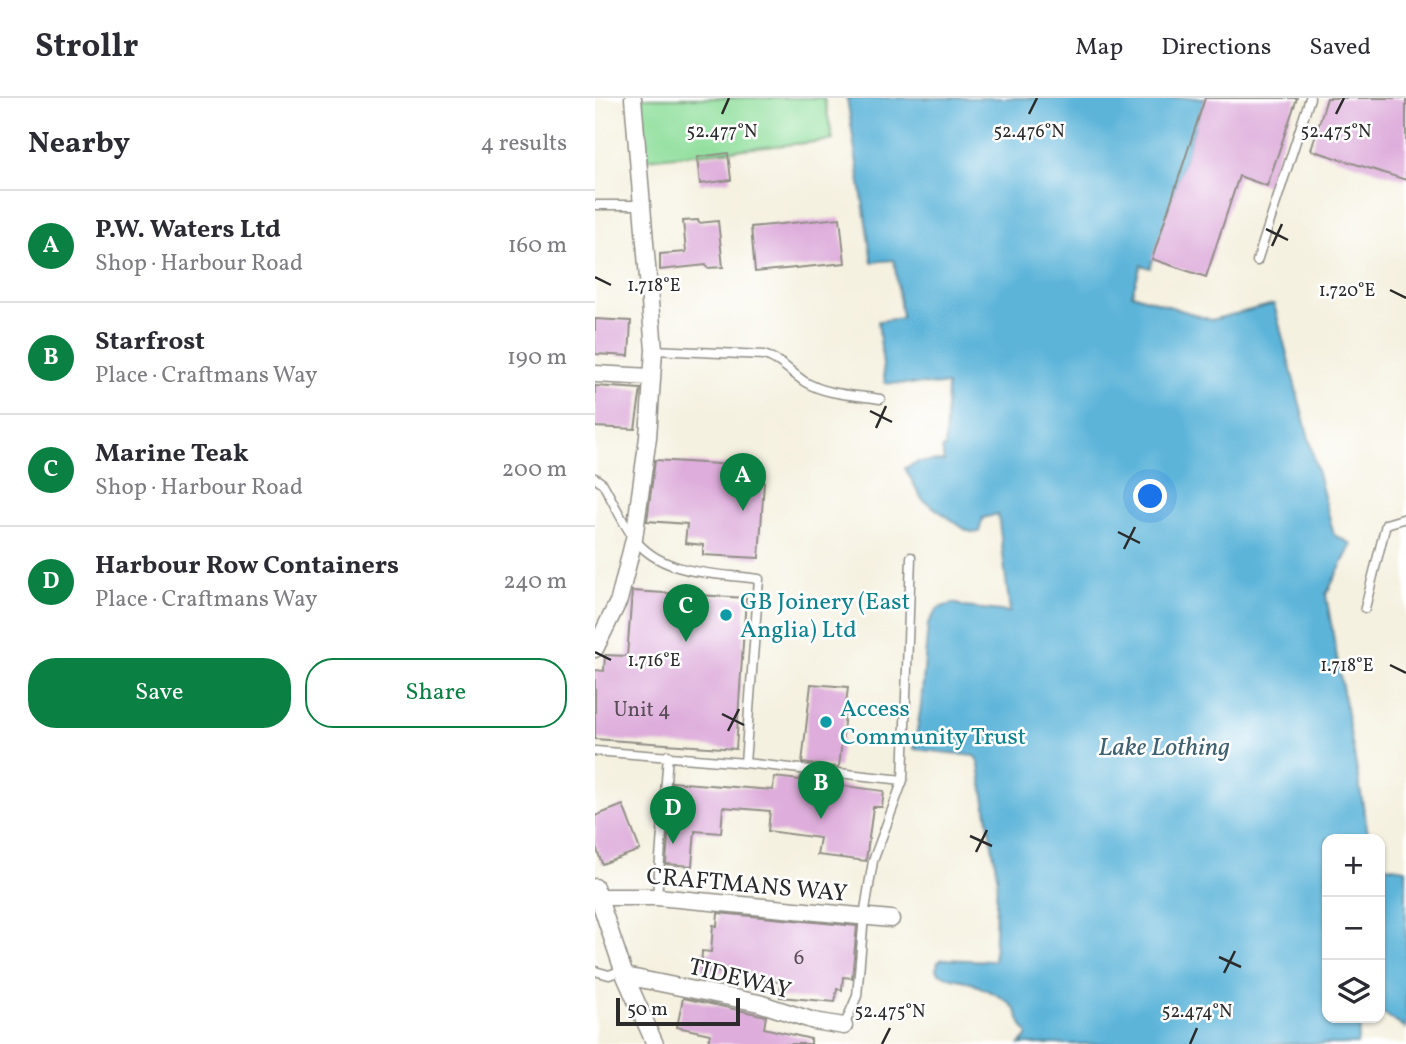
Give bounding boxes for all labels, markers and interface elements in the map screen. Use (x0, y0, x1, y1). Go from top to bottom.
text: Strollr (35, 25, 138, 71)
text: Map (1075, 31, 1123, 65)
text: Directions (1161, 31, 1271, 65)
text: Saved (1309, 31, 1371, 65)
text: 52.477°N (687, 120, 757, 145)
text: 52.476°N (993, 120, 1065, 145)
text: 52.475°N (1301, 120, 1371, 145)
text: Nearby (28, 123, 130, 165)
text: 4 results (481, 128, 567, 160)
text: P.W. Waters Ltd (95, 212, 281, 248)
text: A (43, 230, 59, 262)
text: 160 m (508, 230, 567, 262)
text: Shop · Harbour Road (95, 248, 303, 280)
text: 1.718°E (627, 274, 681, 299)
text: 1.720°E (1319, 279, 1376, 304)
text: Starfrost (95, 324, 205, 360)
text: B (43, 342, 59, 374)
text: 190 m (507, 342, 567, 374)
text: Place · Craftmans Way (95, 360, 318, 392)
text: Marine Teak (95, 436, 249, 472)
pin: A (720, 453, 766, 511)
text: C (44, 454, 58, 486)
text: 200 m (502, 454, 567, 486)
text: Shop · Harbour Road (95, 472, 303, 504)
your location (1133, 479, 1167, 513)
text: Harbour Row Containers (95, 548, 399, 584)
text: D (43, 566, 59, 598)
text: 240 m (503, 566, 567, 598)
text: Place · Craftmans Way (95, 584, 318, 616)
pin: C (663, 584, 709, 642)
place label: GB Joinery (East Anglia) Ltd (740, 586, 910, 648)
marker: GB Joinery (East Anglia) Ltd (718, 607, 734, 623)
text: 1.716°E (627, 649, 681, 674)
text: 1.718°E (1320, 654, 1374, 679)
button: Save (28, 658, 291, 728)
button: Share (305, 658, 567, 728)
place label: Access Community Trust (840, 693, 1026, 755)
house number: Unit 4 (613, 696, 671, 725)
marker: Access Community Trust (818, 714, 834, 730)
water label: Lake Lothing (1098, 730, 1230, 766)
pin: B (798, 761, 844, 819)
pin: D (650, 786, 696, 844)
map controls (1322, 834, 1385, 1023)
button: + (1322, 834, 1385, 897)
street label: CRAFTMANS WAY (645, 860, 849, 912)
button: − (1322, 897, 1385, 960)
house number: 6 (794, 944, 804, 973)
street label: TIDEWAY (685, 951, 795, 1009)
button: layers (1322, 960, 1385, 1023)
scale bar (616, 995, 740, 1027)
text: 50 m (627, 997, 668, 1023)
text: 52.475°N (855, 1000, 925, 1025)
text: 52.474°N (1162, 1000, 1232, 1025)

